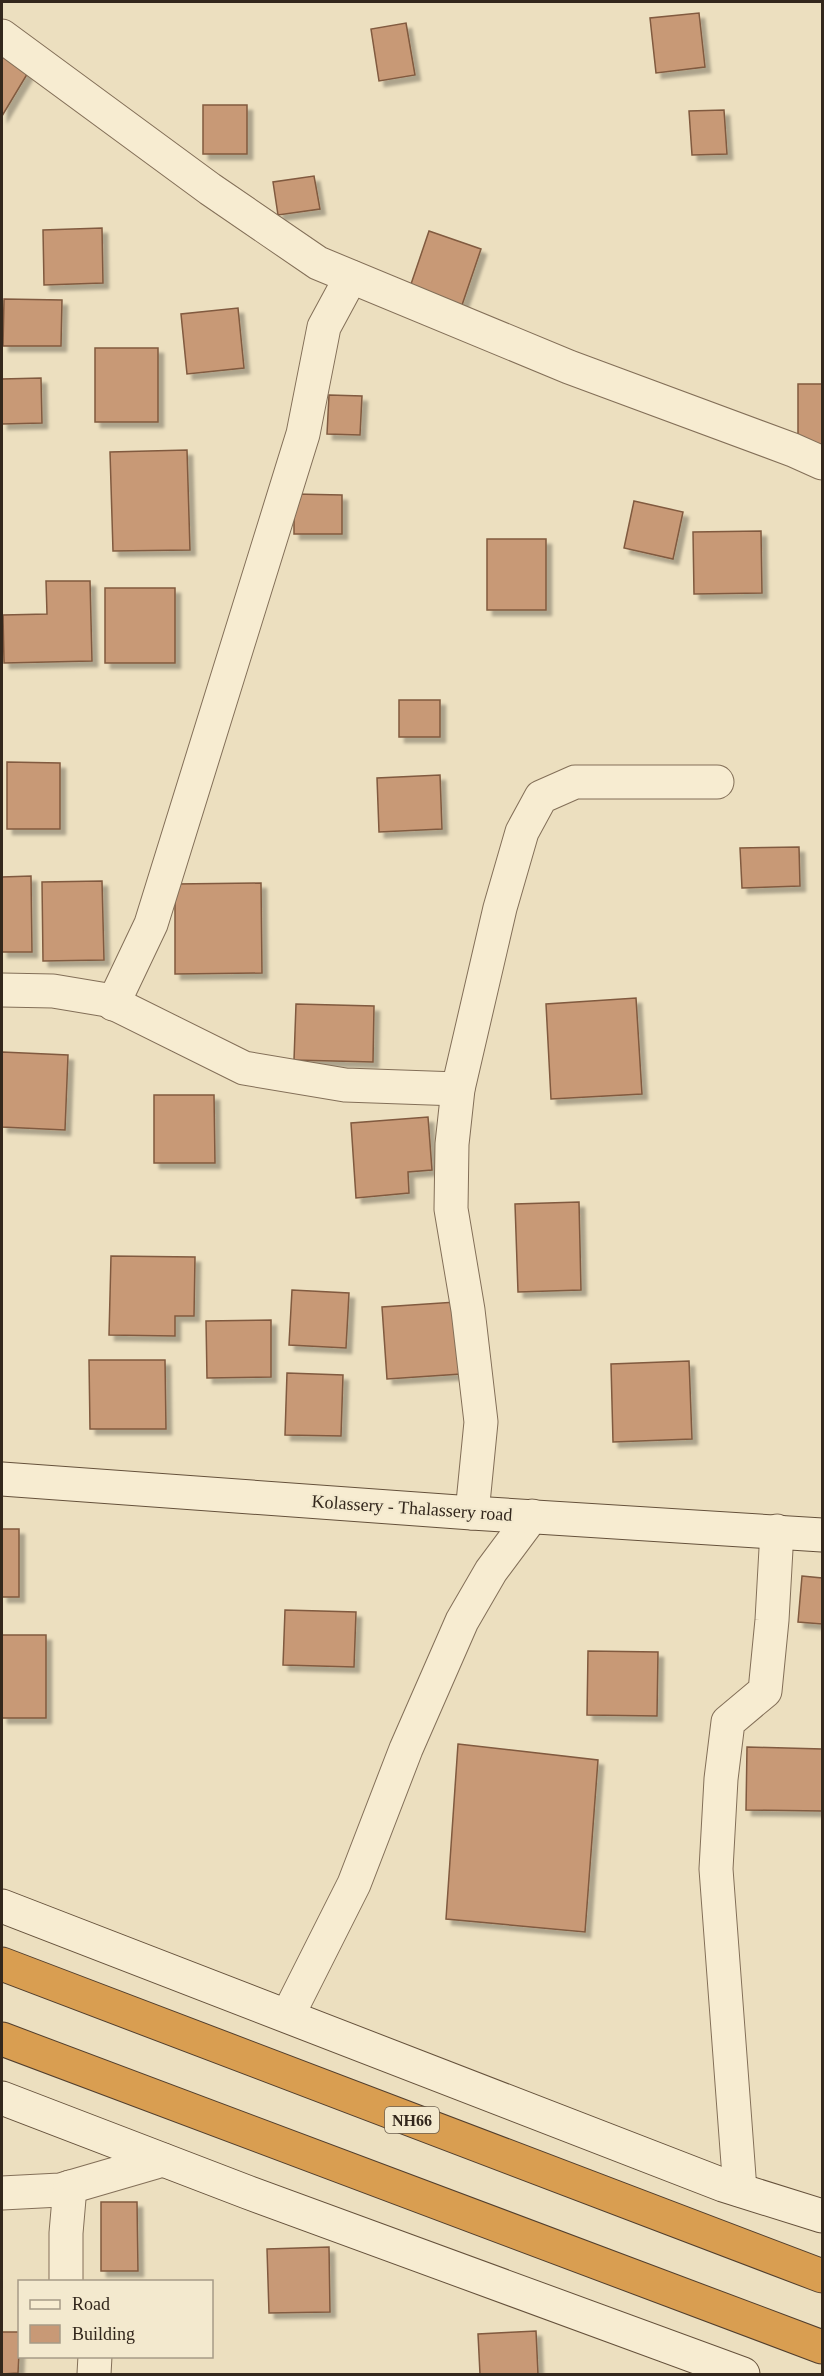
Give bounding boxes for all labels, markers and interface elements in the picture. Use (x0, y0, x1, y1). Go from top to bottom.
street label: Kolassery - Thalassery road (311, 1491, 513, 1525)
road number: NH66 (385, 2107, 439, 2133)
legend (18, 2280, 213, 2358)
text: Road (72, 2294, 110, 2314)
text: Building (72, 2324, 135, 2344)

